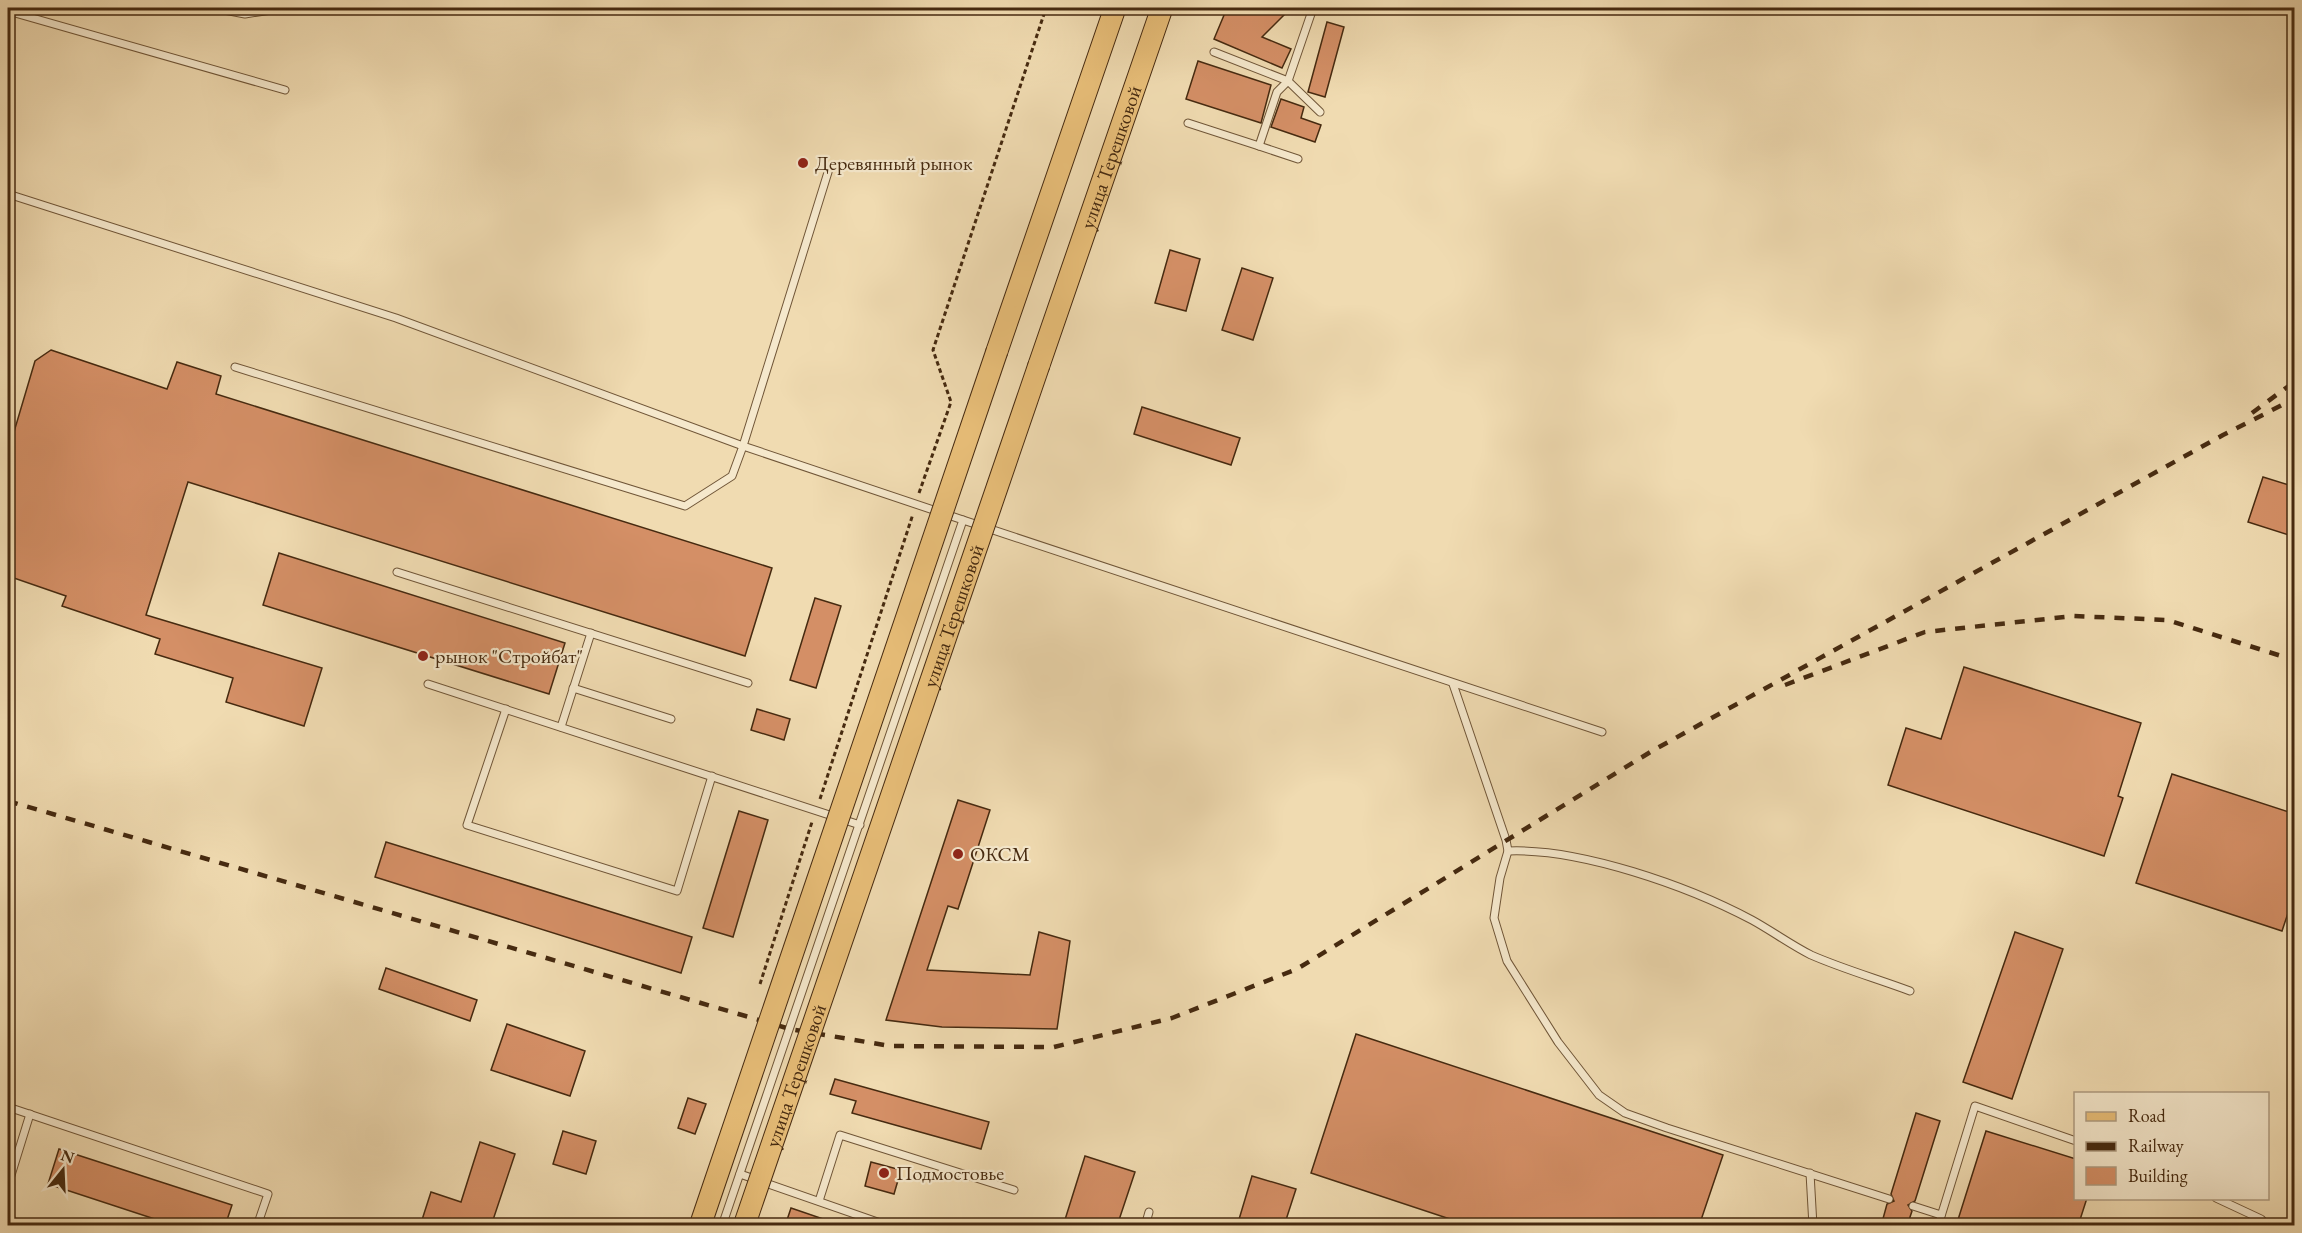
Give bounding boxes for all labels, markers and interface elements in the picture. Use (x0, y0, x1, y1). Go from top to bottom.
street label: улица Терешковой (1074, 81, 1148, 232)
place label: Деревянный рынок (815, 150, 973, 176)
marker: Деревянный рынок (796, 156, 810, 170)
street label: улица Терешковой (916, 540, 990, 691)
place label: рынок "Стройбат" (435, 643, 583, 669)
marker: рынок "Стройбат" (416, 649, 430, 663)
place label: ОКСМ (970, 841, 1030, 867)
marker: ОКСМ (951, 847, 965, 861)
street label: улица Терешковой (759, 1000, 832, 1151)
legend (2074, 1092, 2269, 1200)
text: Road (2128, 1104, 2167, 1127)
text: Railway (2128, 1134, 2184, 1157)
north arrow (33, 1140, 93, 1200)
text: N (58, 1144, 77, 1168)
place label: Подмостовье (896, 1160, 1004, 1186)
text: Building (2128, 1164, 2188, 1187)
marker: Подмостовье (877, 1166, 891, 1180)

